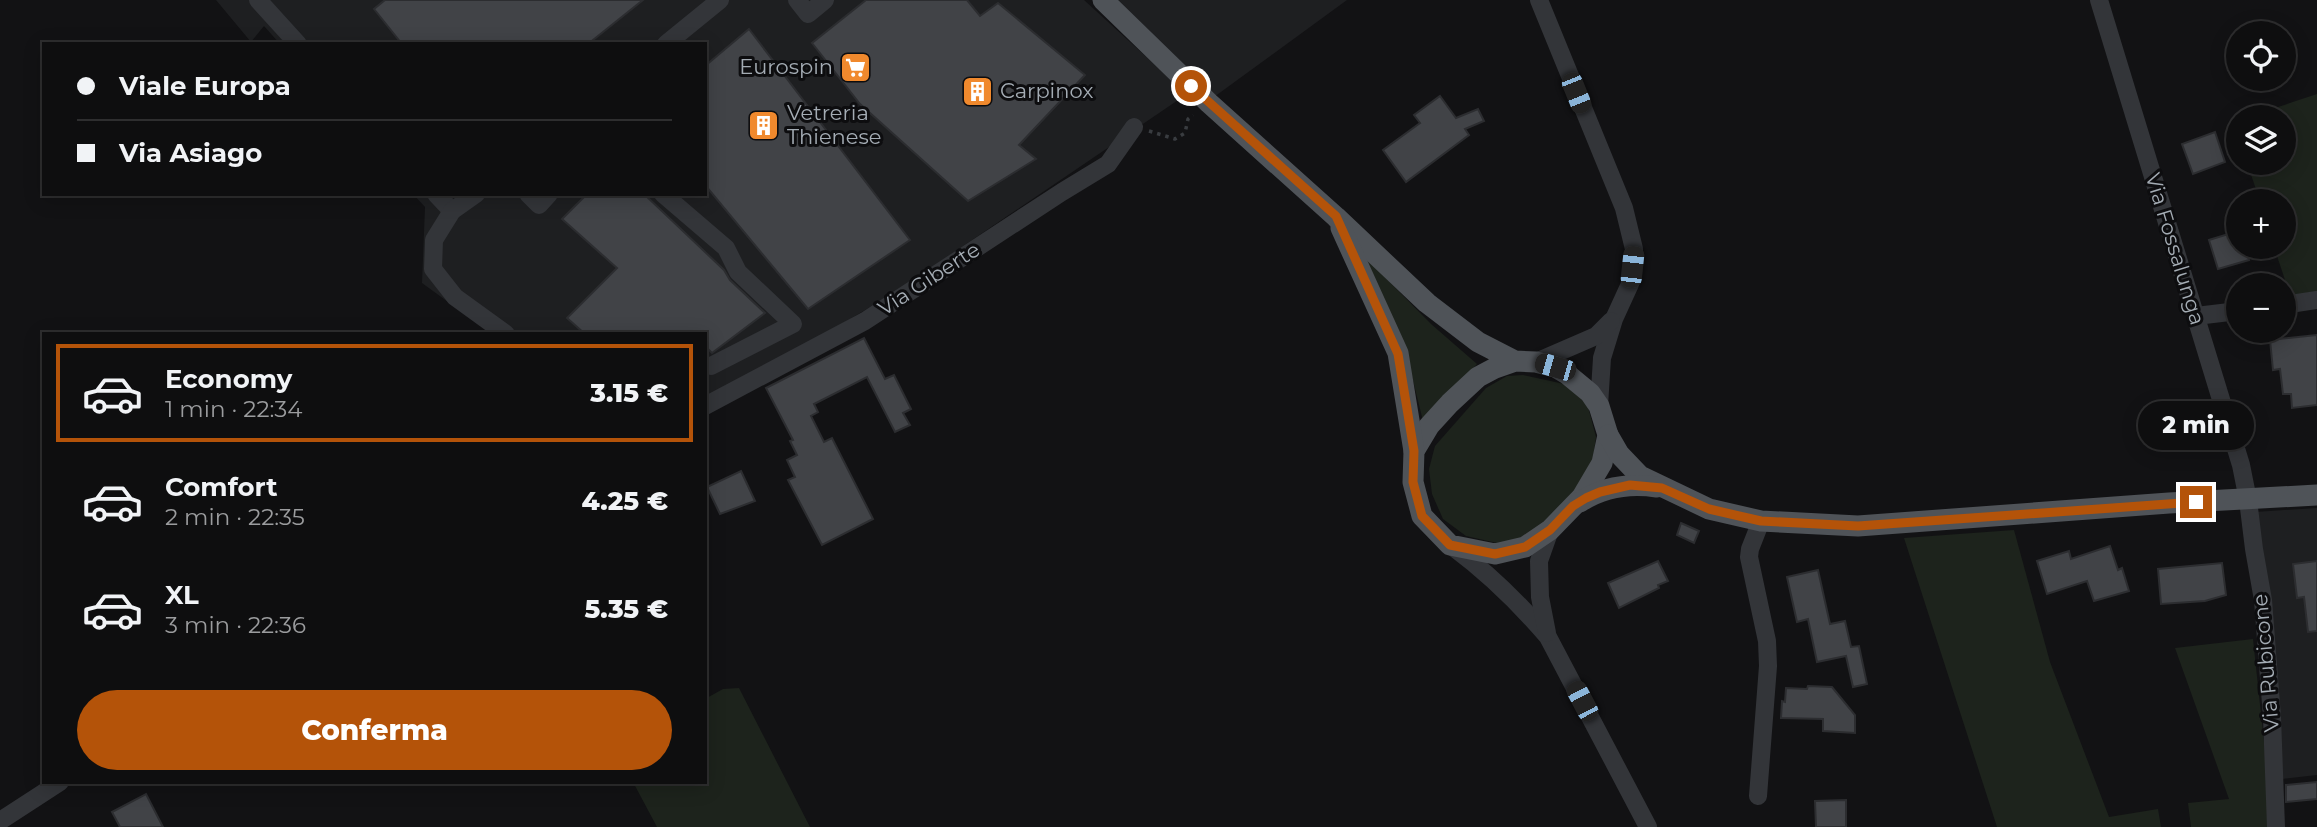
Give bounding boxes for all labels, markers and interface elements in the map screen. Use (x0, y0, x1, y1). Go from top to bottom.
map controls (2226, 21, 2296, 343)
button: locate (2226, 21, 2296, 91)
supermarket icon: Eurospin (839, 50, 873, 84)
place label: Eurospin (739, 54, 833, 79)
text: Viale Europa (119, 70, 291, 102)
route start (1175, 70, 1207, 102)
car (1559, 70, 1594, 116)
building icon: Carpinox (960, 74, 994, 108)
place label: Carpinox (1000, 78, 1093, 103)
place label: Vetreria Thienese (787, 100, 881, 149)
button: layers (2226, 105, 2296, 175)
building icon: Vetreria Thienese (747, 108, 781, 142)
text: Via Asiago (119, 137, 262, 169)
street label: Via Fossalunga (2140, 170, 2210, 328)
button: + (2226, 189, 2296, 259)
street label: Via Giberte (873, 236, 984, 321)
car (1620, 245, 1645, 289)
button: − (2226, 273, 2296, 343)
car (1532, 351, 1579, 383)
icon: car (81, 362, 144, 425)
text: Economy (165, 363, 292, 395)
text: 3.15 € (590, 377, 668, 409)
text: 1 min · 22:34 (165, 395, 303, 423)
callout: 2 min (2138, 400, 2254, 449)
text: 2 min (2162, 411, 2230, 439)
icon: car (81, 470, 144, 533)
text: Comfort (165, 471, 277, 503)
text: 4.25 € (581, 485, 668, 517)
route end (2180, 486, 2212, 518)
text: 2 min · 22:35 (165, 503, 305, 531)
icon: car (81, 578, 144, 641)
text: XL (165, 579, 199, 611)
text: 5.35 € (585, 593, 668, 625)
street label: Via Rubicone (2247, 593, 2284, 733)
text: 3 min · 22:36 (165, 611, 306, 639)
car (1563, 678, 1602, 724)
button: Conferma (77, 690, 672, 770)

